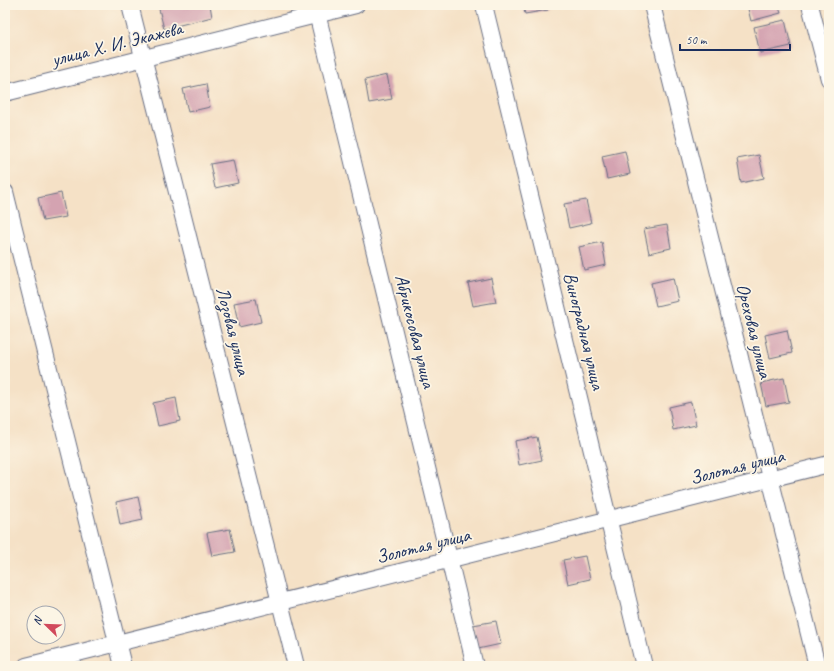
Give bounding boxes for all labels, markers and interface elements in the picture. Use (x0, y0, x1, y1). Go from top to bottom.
street label: улица Х. И. Экажева (48, 16, 187, 72)
scale bar (680, 26, 790, 52)
text: 50 m (686, 32, 708, 48)
street label: Виноградная улица (558, 270, 610, 393)
street label: Абрикосовая улица (389, 272, 441, 392)
street label: Ореховая улица (731, 281, 778, 383)
street label: Лозовая улица (210, 284, 256, 379)
street label: Золотая улица (687, 443, 788, 490)
street label: Золотая улица (373, 522, 474, 569)
north arrow (26, 605, 66, 645)
text: N (29, 613, 45, 627)

